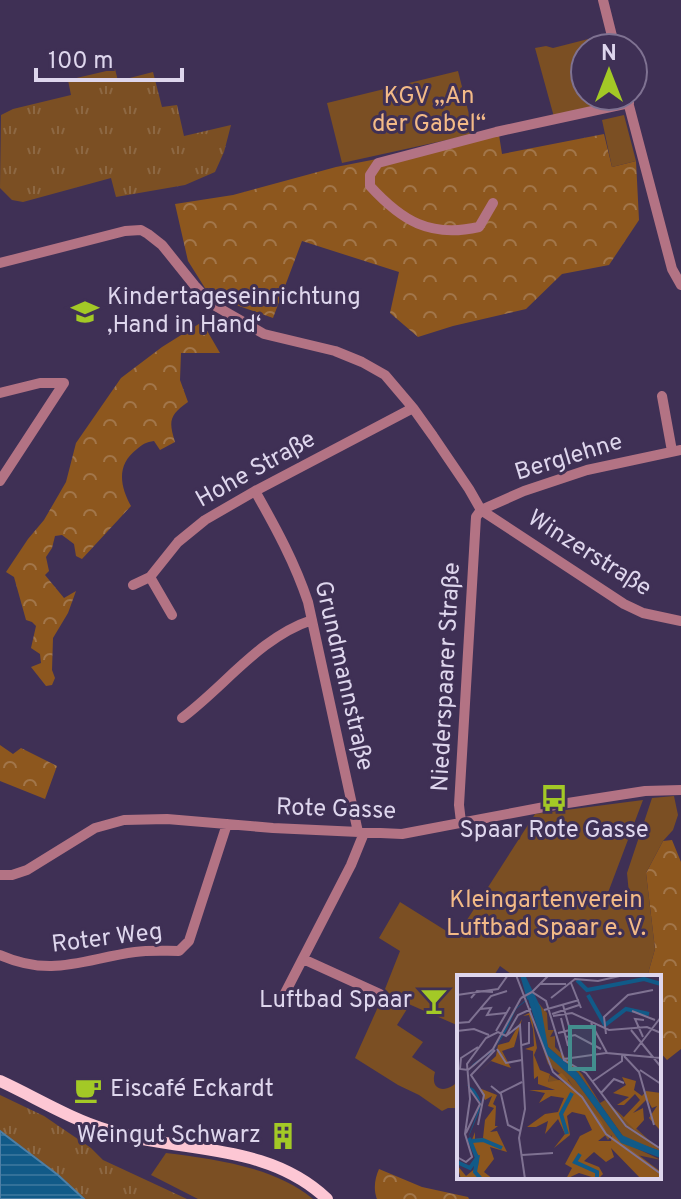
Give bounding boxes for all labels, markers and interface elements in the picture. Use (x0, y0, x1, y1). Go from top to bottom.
scale bar (36, 32, 182, 82)
north arrow (569, 32, 649, 112)
text: N (601, 41, 617, 68)
text: 100 m (48, 47, 114, 77)
park label: KGV „An der Gabel“ (372, 82, 486, 140)
place label: Kindertageseinrichtung ‚Hand in Hand‘ (107, 283, 361, 341)
school or university icon: Kindertageseinrichtung ‚Hand in Hand‘ (70, 297, 100, 327)
street label: Hohe Straße (191, 425, 321, 515)
street label: Berglehne (511, 427, 627, 489)
street label: Winzerstraße (521, 504, 657, 604)
street label: Niederspaarer Straße (426, 561, 468, 793)
street label: Grundmannstraße (307, 578, 379, 774)
bus stop icon: Spaar Rote Gasse (539, 783, 569, 813)
street label: Rote Gasse (275, 793, 397, 827)
place label: Spaar Rote Gasse (459, 816, 649, 846)
park label: Kleingartenverein Luftbad Spaar e. V. (446, 886, 646, 944)
street label: Roter Weg (50, 917, 164, 961)
inset map (457, 975, 661, 1179)
place label: Luftbad Spaar (259, 986, 412, 1016)
bar icon: Luftbad Spaar (419, 986, 449, 1016)
cafe icon: Eiscafé Eckardt (73, 1075, 103, 1105)
place label: Eiscafé Eckardt (110, 1075, 274, 1105)
place label: Weingut Schwarz (76, 1121, 261, 1151)
building icon: Weingut Schwarz (268, 1121, 298, 1151)

